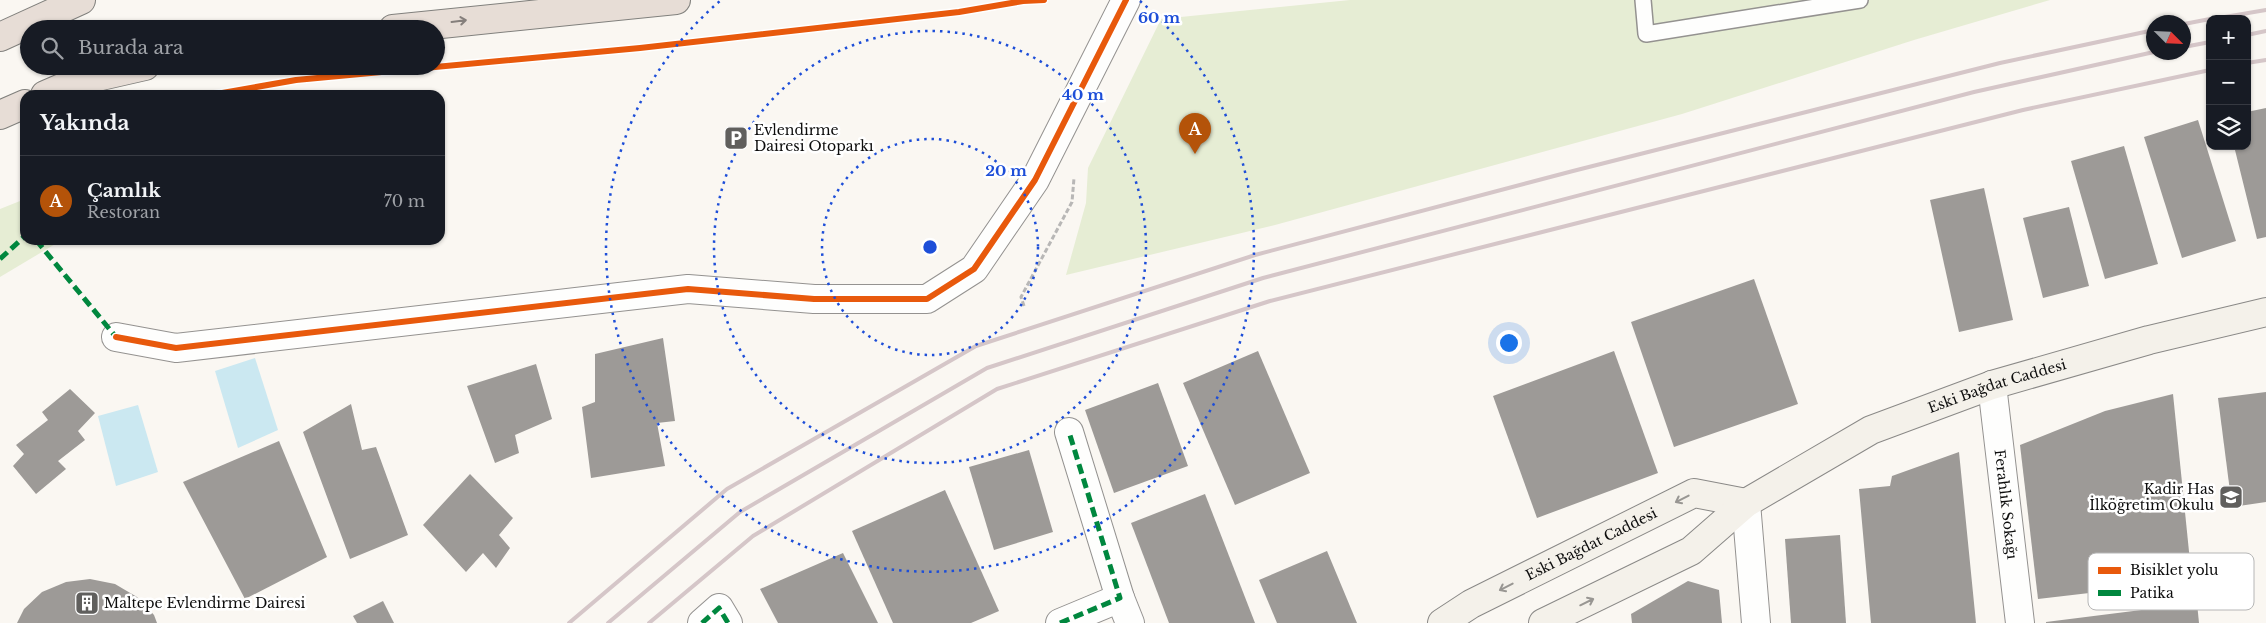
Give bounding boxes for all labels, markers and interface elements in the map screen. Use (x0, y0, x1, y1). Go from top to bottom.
text: 60 m (1138, 8, 1180, 27)
north arrow (2146, 15, 2191, 60)
map controls (2206, 15, 2251, 150)
button: + (2206, 15, 2251, 60)
one-way arrow (450, 16, 466, 26)
search box (20, 20, 445, 75)
icon: search (38, 34, 66, 62)
text: Burada ara (78, 36, 184, 59)
button: − (2206, 60, 2251, 105)
text: 40 m (1062, 85, 1104, 104)
button: layers (2206, 105, 2251, 150)
text: Yakında (40, 110, 130, 136)
pin: A (1179, 113, 1211, 154)
place label: Evlendirme Dairesi Otoparkı (754, 121, 874, 155)
parking icon: Evlendirme Dairesi Otoparkı (723, 125, 749, 151)
text: 20 m (985, 161, 1027, 180)
text: Çamlık (87, 179, 161, 202)
text: A (50, 191, 62, 211)
text: 70 m (384, 191, 425, 211)
text: Restoran (87, 202, 160, 222)
centre of rings (921, 238, 939, 256)
your location (1496, 330, 1522, 356)
street label: Eski Bağdat Caddesi (1925, 355, 2069, 417)
street label: Ferahlık Sokağı (1991, 448, 2021, 560)
place label: Kadir Has İlköğretim Okulu (2089, 480, 2215, 514)
school or university icon: Kadir Has İlköğretim Okulu (2218, 484, 2244, 510)
one-way arrow (1675, 495, 1690, 504)
street label: Eski Bağdat Caddesi (1523, 504, 1660, 584)
legend (2088, 553, 2254, 610)
text: Bisiklet yolu (2130, 561, 2219, 579)
one-way arrow (1498, 582, 1513, 592)
text: Patika (2130, 584, 2174, 602)
building icon: Maltepe Evlendirme Dairesi (74, 590, 100, 616)
place label: Maltepe Evlendirme Dairesi (104, 594, 306, 612)
one-way arrow (1579, 597, 1594, 606)

